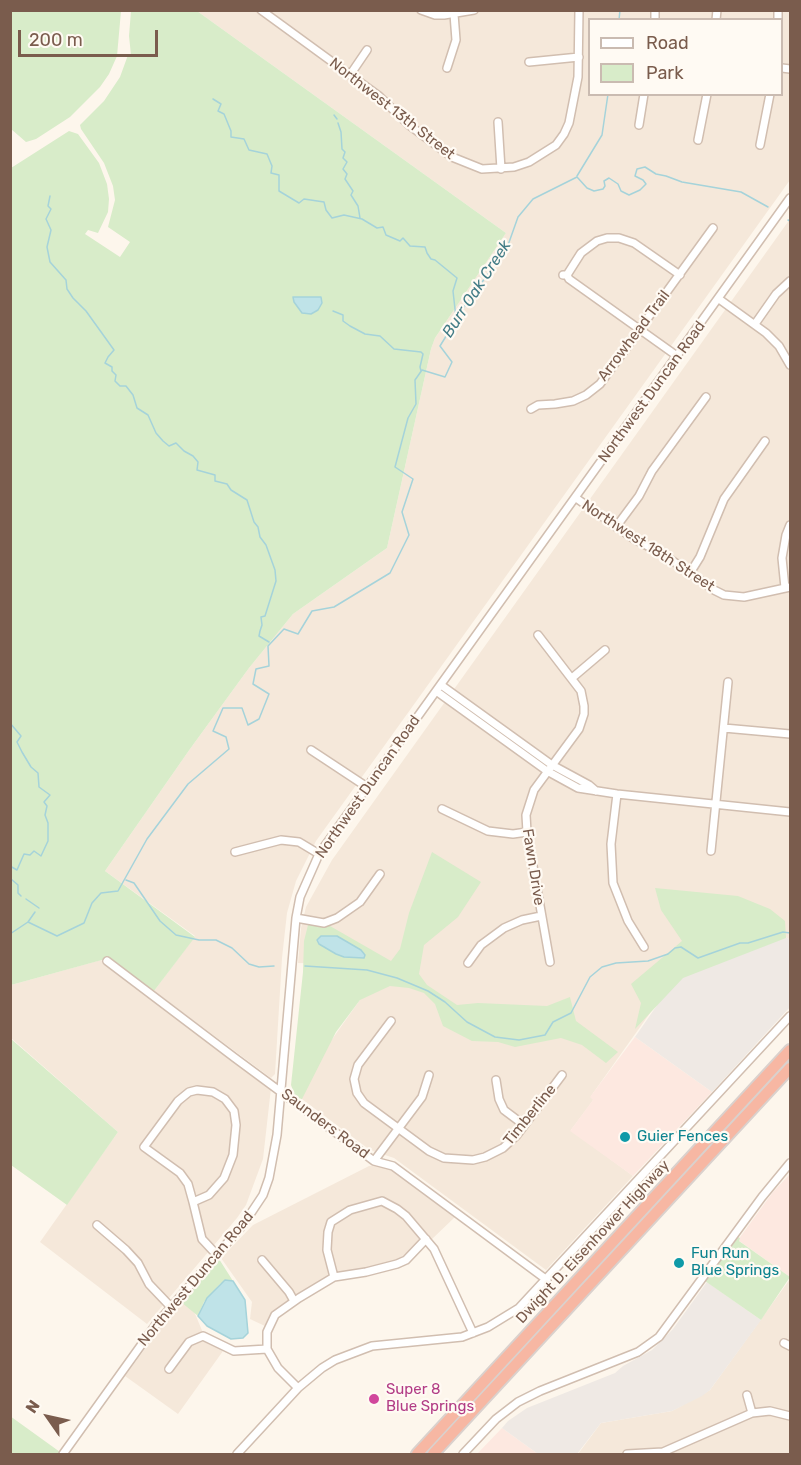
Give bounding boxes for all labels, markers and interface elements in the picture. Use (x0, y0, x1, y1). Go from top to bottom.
scale bar (21, 18, 160, 56)
legend (588, 18, 783, 96)
text: 200 m (29, 29, 83, 51)
text: Road (646, 32, 689, 54)
street label: Northwest 13th Street (326, 54, 458, 164)
text: Park (646, 62, 683, 84)
water label: Burr Oak Creek (439, 237, 515, 341)
street label: Arrowhead Trail (594, 287, 674, 385)
street label: Northwest Duncan Road (595, 318, 709, 466)
street label: Northwest 18th Street (578, 496, 718, 596)
street label: Northwest Duncan Road (312, 712, 424, 862)
street label: Fawn Drive (518, 827, 548, 907)
street label: Timberline (500, 1081, 560, 1149)
street label: Saunders Road (277, 1085, 373, 1163)
place label: Guier Fences (637, 1128, 728, 1146)
marker: Guier Fences (618, 1130, 632, 1144)
street label: Dwight D. Eisenhower Highway (513, 1157, 673, 1327)
street label: Northwest Duncan Road (134, 1208, 258, 1350)
place label: Fun Run Blue Springs (691, 1245, 779, 1280)
marker: Fun Run Blue Springs (672, 1256, 686, 1270)
place label: Super 8 Blue Springs (386, 1381, 474, 1416)
north arrow (18, 1387, 78, 1447)
marker: Super 8 Blue Springs (367, 1392, 381, 1406)
text: N (22, 1397, 44, 1417)

